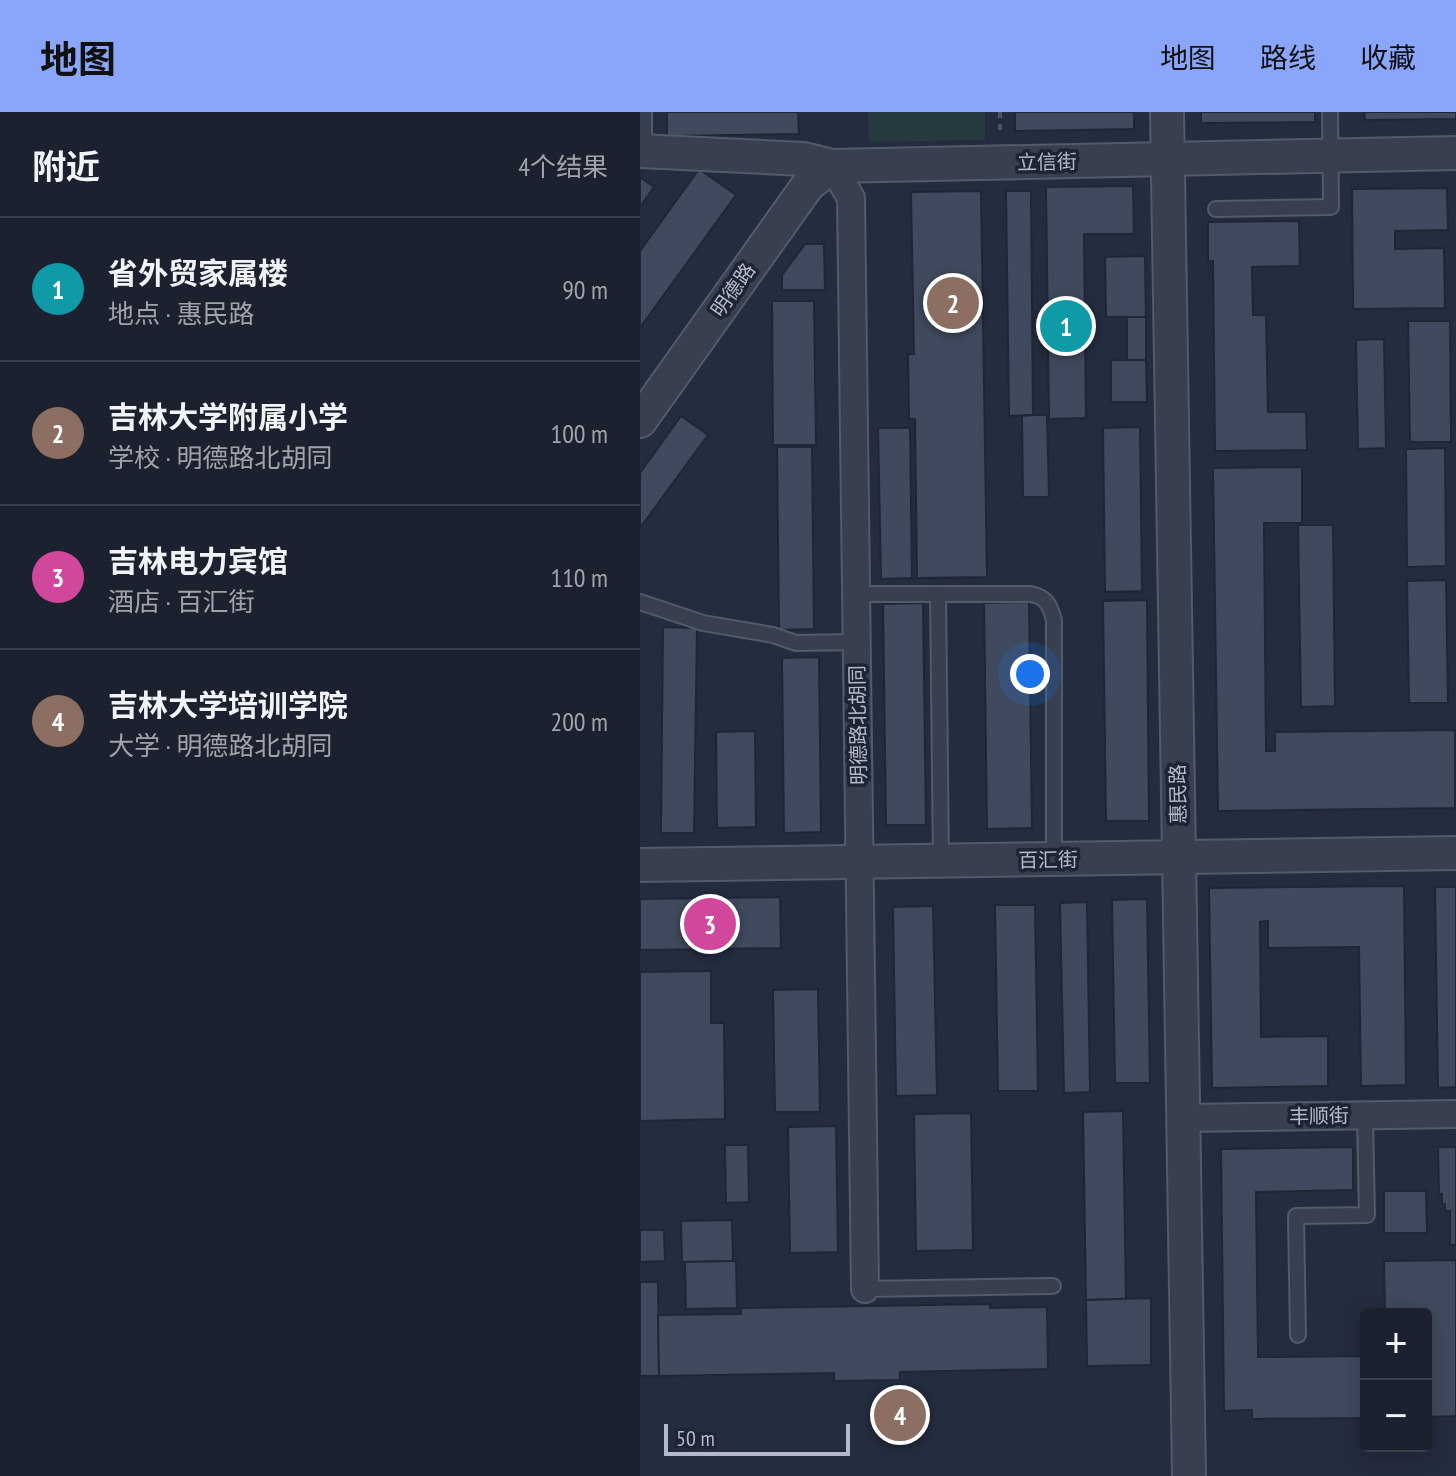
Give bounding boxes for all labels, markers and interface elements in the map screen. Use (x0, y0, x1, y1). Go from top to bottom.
text: 地图 (40, 34, 116, 83)
text: 地图 (1160, 39, 1216, 76)
text: 路线 (1260, 39, 1316, 76)
text: 收藏 (1360, 39, 1416, 76)
text: 附近 (32, 144, 100, 188)
street label: 立信街 (1017, 148, 1077, 176)
text: 4个结果 (518, 150, 608, 183)
text: 省外贸家属楼 (108, 253, 288, 292)
street label: 明德路 (705, 258, 761, 322)
text: 1 (52, 273, 64, 306)
text: 90 m (562, 273, 608, 306)
pin: 2 (927, 273, 979, 333)
pin: 1 (1040, 296, 1092, 356)
text: 地点 · 惠民路 (108, 297, 255, 330)
text: 吉林大学附属小学 (108, 397, 348, 436)
text: 2 (52, 417, 64, 450)
text: 100 m (550, 417, 608, 450)
text: 学校 · 明德路北胡同 (108, 441, 333, 474)
text: 吉林电力宾馆 (108, 541, 288, 580)
text: 3 (52, 561, 64, 594)
text: 110 m (550, 561, 608, 594)
text: 酒店 · 百汇街 (108, 585, 255, 618)
your location (1010, 654, 1050, 694)
street label: 明德路北胡同 (844, 665, 872, 785)
text: 吉林大学培训学院 (108, 685, 348, 724)
text: 4 (52, 705, 64, 738)
text: 200 m (550, 705, 608, 738)
text: 大学 · 明德路北胡同 (108, 729, 333, 762)
street label: 惠民路 (1164, 764, 1192, 824)
street label: 百汇街 (1018, 846, 1078, 874)
pin: 3 (684, 894, 736, 954)
street label: 丰顺街 (1289, 1102, 1349, 1130)
map controls (1360, 1308, 1432, 1452)
button: + (1360, 1308, 1432, 1380)
button: − (1360, 1380, 1432, 1452)
pin: 4 (874, 1385, 926, 1445)
scale bar (664, 1420, 850, 1456)
text: 50 m (676, 1424, 715, 1452)

